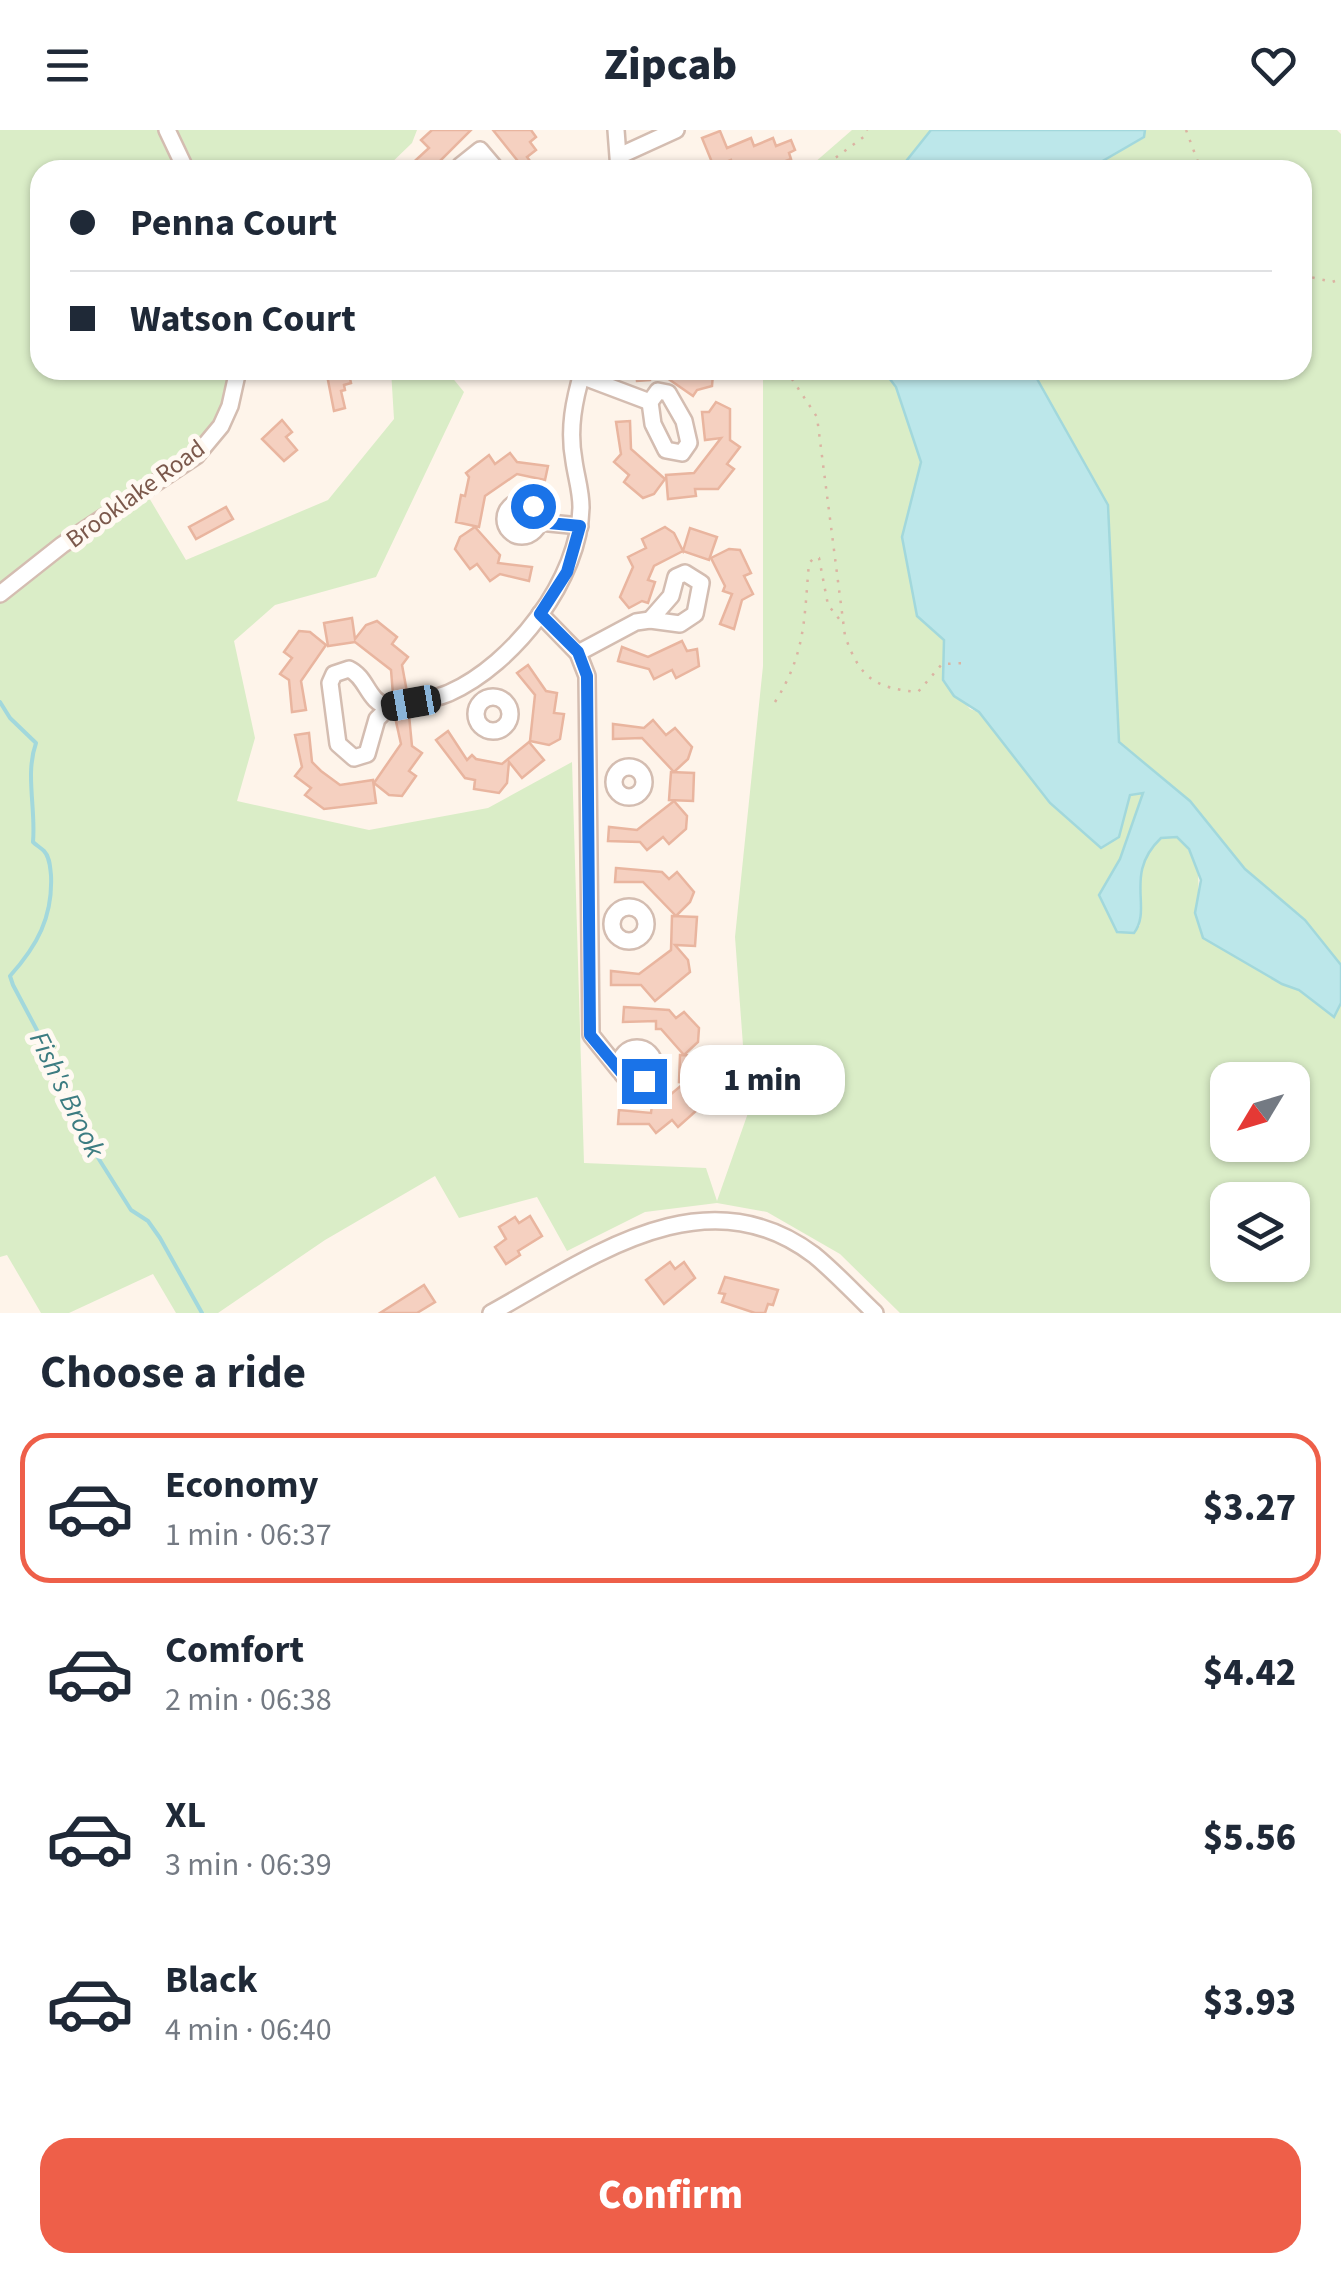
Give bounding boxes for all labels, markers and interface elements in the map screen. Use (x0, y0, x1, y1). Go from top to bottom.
text: Zipcab (604, 33, 737, 97)
icon: menu (40, 38, 95, 93)
icon: heart (1246, 38, 1301, 93)
text: Penna Court (130, 196, 337, 250)
text: Watson Court (130, 292, 356, 346)
street label: Brooklake Road (58, 431, 213, 557)
route start (511, 484, 556, 529)
car (379, 683, 443, 723)
water label: Fish's Brook (19, 1024, 115, 1165)
callout: 1 min (679, 1046, 844, 1116)
text: 1 min (723, 1057, 802, 1103)
route end (622, 1059, 667, 1104)
north arrow (1210, 1062, 1310, 1162)
map controls (1210, 1062, 1310, 1282)
button: layers (1210, 1182, 1310, 1282)
text: Choose a ride (40, 1341, 306, 1405)
text: Economy (165, 1458, 318, 1512)
icon: car (45, 1463, 135, 1553)
text: $3.27 (1203, 1481, 1296, 1535)
text: 1 min · 06:37 (165, 1512, 332, 1558)
text: Comfort (165, 1623, 304, 1677)
icon: car (45, 1628, 135, 1718)
text: $4.42 (1203, 1646, 1296, 1700)
text: 2 min · 06:38 (165, 1677, 332, 1723)
text: XL (165, 1788, 206, 1842)
icon: car (45, 1793, 135, 1883)
text: $5.56 (1203, 1811, 1296, 1865)
text: 3 min · 06:39 (165, 1842, 332, 1888)
text: Black (165, 1953, 258, 2007)
icon: car (45, 1958, 135, 2048)
text: $3.93 (1203, 1976, 1296, 2030)
text: 4 min · 06:40 (165, 2007, 332, 2053)
button: Confirm (40, 2138, 1301, 2253)

